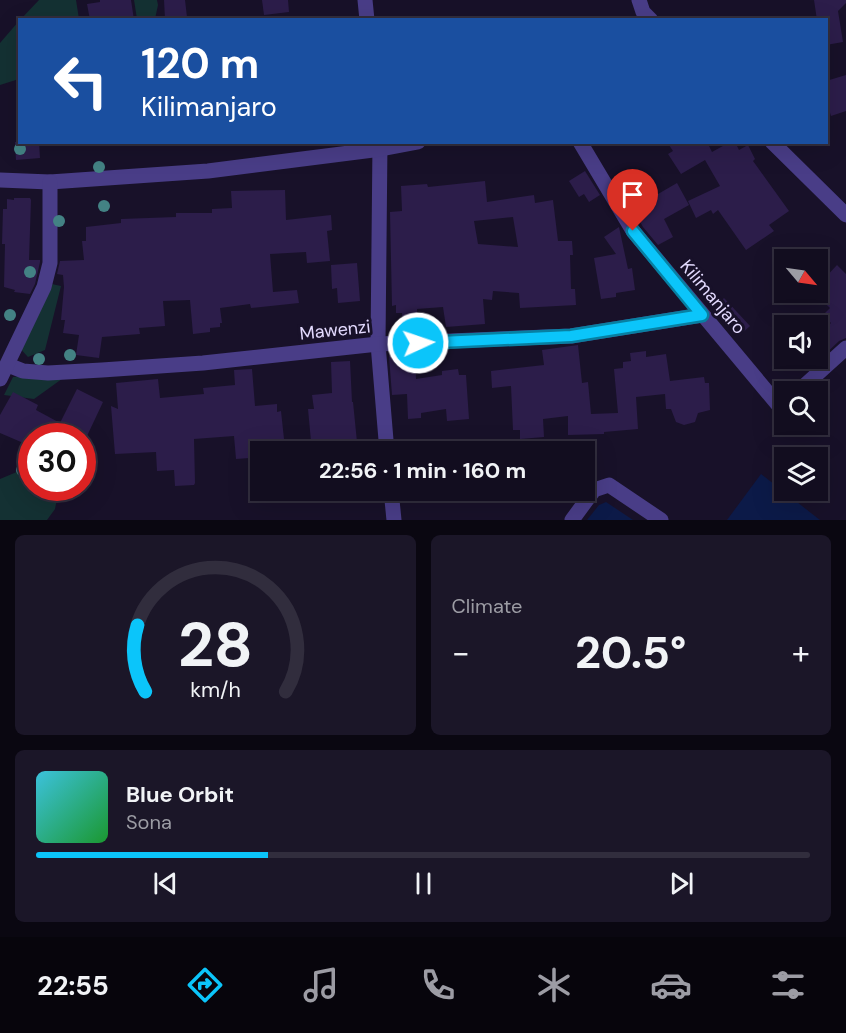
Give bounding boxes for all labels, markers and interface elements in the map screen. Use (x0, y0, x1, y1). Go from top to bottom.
text: 120 m (141, 36, 259, 91)
icon: left (42, 42, 120, 120)
text: Kilimanjaro (141, 89, 277, 124)
pin (607, 169, 658, 231)
icon: arrive (616, 178, 649, 211)
north arrow (774, 249, 828, 303)
map controls (774, 249, 828, 501)
street label: Kilimanjaro (675, 255, 751, 339)
position arrow (386, 311, 450, 375)
street label: Mawenzi (298, 314, 372, 346)
button: sound (774, 315, 828, 369)
button: search (774, 381, 828, 435)
speed limit sign: 30 (18, 423, 96, 501)
button: layers (774, 447, 828, 501)
text: 22:56 · 1 min · 160 m (319, 456, 526, 485)
text: Climate (452, 593, 522, 619)
text: 28 (178, 604, 253, 685)
text: 20.5° (575, 623, 686, 682)
text: − (452, 631, 470, 674)
text: + (792, 631, 810, 674)
text: km/h (190, 676, 241, 704)
text: Blue Orbit (126, 780, 234, 809)
text: Sona (126, 809, 172, 835)
icon: previous (149, 867, 182, 900)
icon: pause (407, 867, 440, 900)
icon: next (665, 867, 698, 900)
icon: directions (184, 964, 226, 1006)
icon: music (300, 964, 342, 1006)
icon: phone (417, 964, 459, 1006)
icon: climate (533, 964, 575, 1006)
icon: car (650, 964, 692, 1006)
icon: filters (767, 964, 809, 1006)
text: 22:55 (37, 968, 109, 1003)

